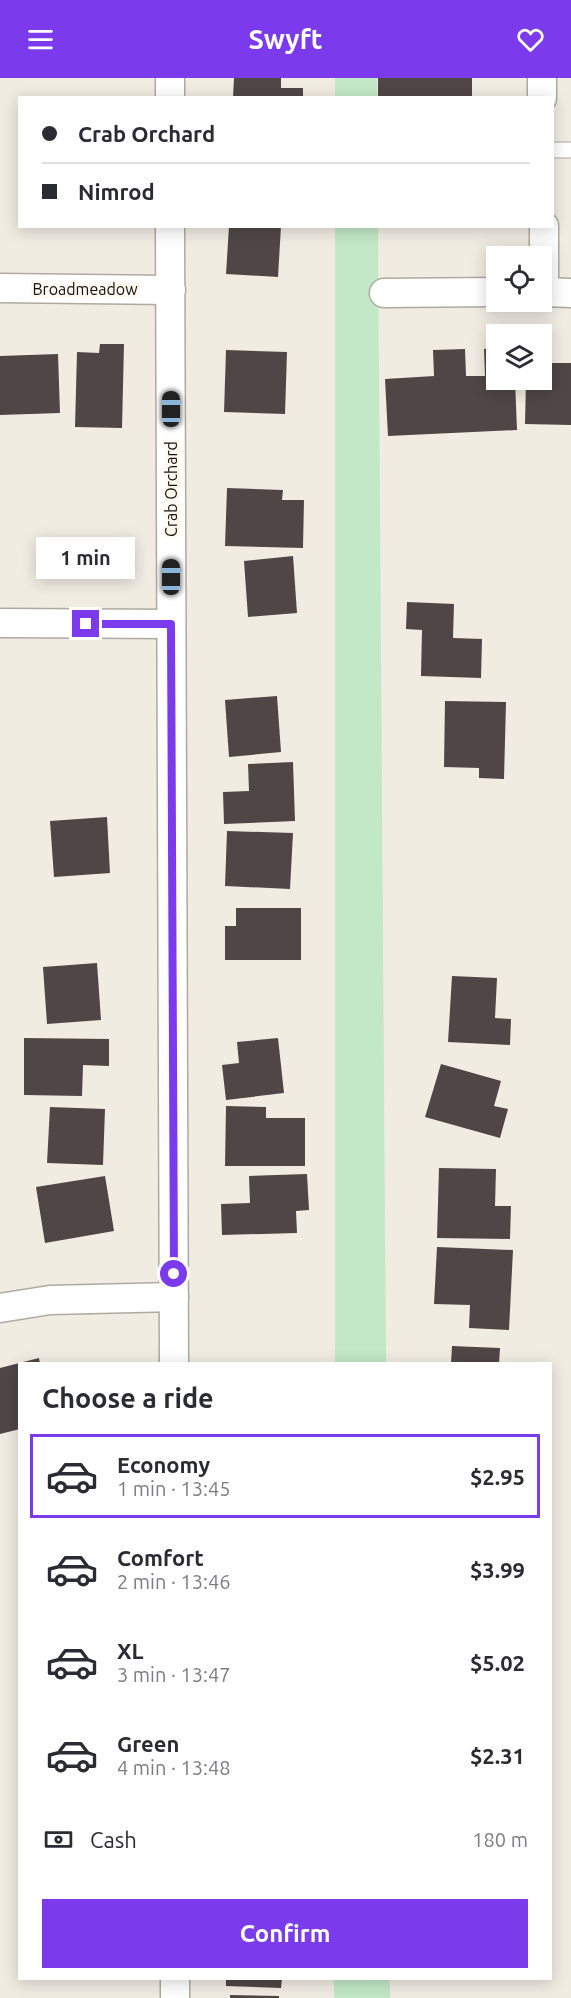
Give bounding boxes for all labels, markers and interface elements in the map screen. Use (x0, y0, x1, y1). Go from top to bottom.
icon: menu (24, 23, 57, 56)
icon: heart (514, 23, 547, 56)
text: Swyft (249, 24, 322, 54)
text: Crab Orchard (78, 121, 215, 146)
text: Nimrod (78, 179, 155, 204)
map controls (486, 246, 552, 390)
button: locate (486, 246, 552, 312)
street label: Broadmeadow (32, 280, 138, 298)
button: layers (486, 324, 552, 390)
car (162, 391, 180, 427)
street label: Crab Orchard (162, 441, 180, 537)
callout: 1 min (36, 537, 136, 579)
text: 1 min (60, 546, 111, 569)
car (162, 559, 180, 595)
route end (72, 610, 99, 637)
route start (160, 1260, 187, 1287)
text: Choose a ride (42, 1383, 214, 1413)
icon: car (45, 1449, 99, 1503)
text: Economy (117, 1452, 210, 1477)
text: $2.95 (470, 1464, 525, 1489)
text: 1 min · 13:45 (117, 1477, 231, 1500)
icon: car (45, 1542, 99, 1596)
text: Comfort (117, 1545, 204, 1570)
text: $3.99 (470, 1557, 525, 1582)
text: 2 min · 13:46 (117, 1570, 231, 1593)
icon: car (45, 1635, 99, 1689)
text: XL (117, 1638, 144, 1663)
text: $5.02 (470, 1650, 525, 1675)
text: 3 min · 13:47 (117, 1663, 231, 1686)
icon: car (45, 1728, 99, 1782)
text: Green (117, 1731, 179, 1756)
text: $2.31 (470, 1743, 525, 1768)
text: 4 min · 13:48 (117, 1756, 231, 1779)
icon: cash (42, 1823, 75, 1856)
text: Cash (90, 1827, 137, 1852)
text: 180 m (472, 1828, 528, 1851)
button: Confirm (42, 1899, 528, 1968)

